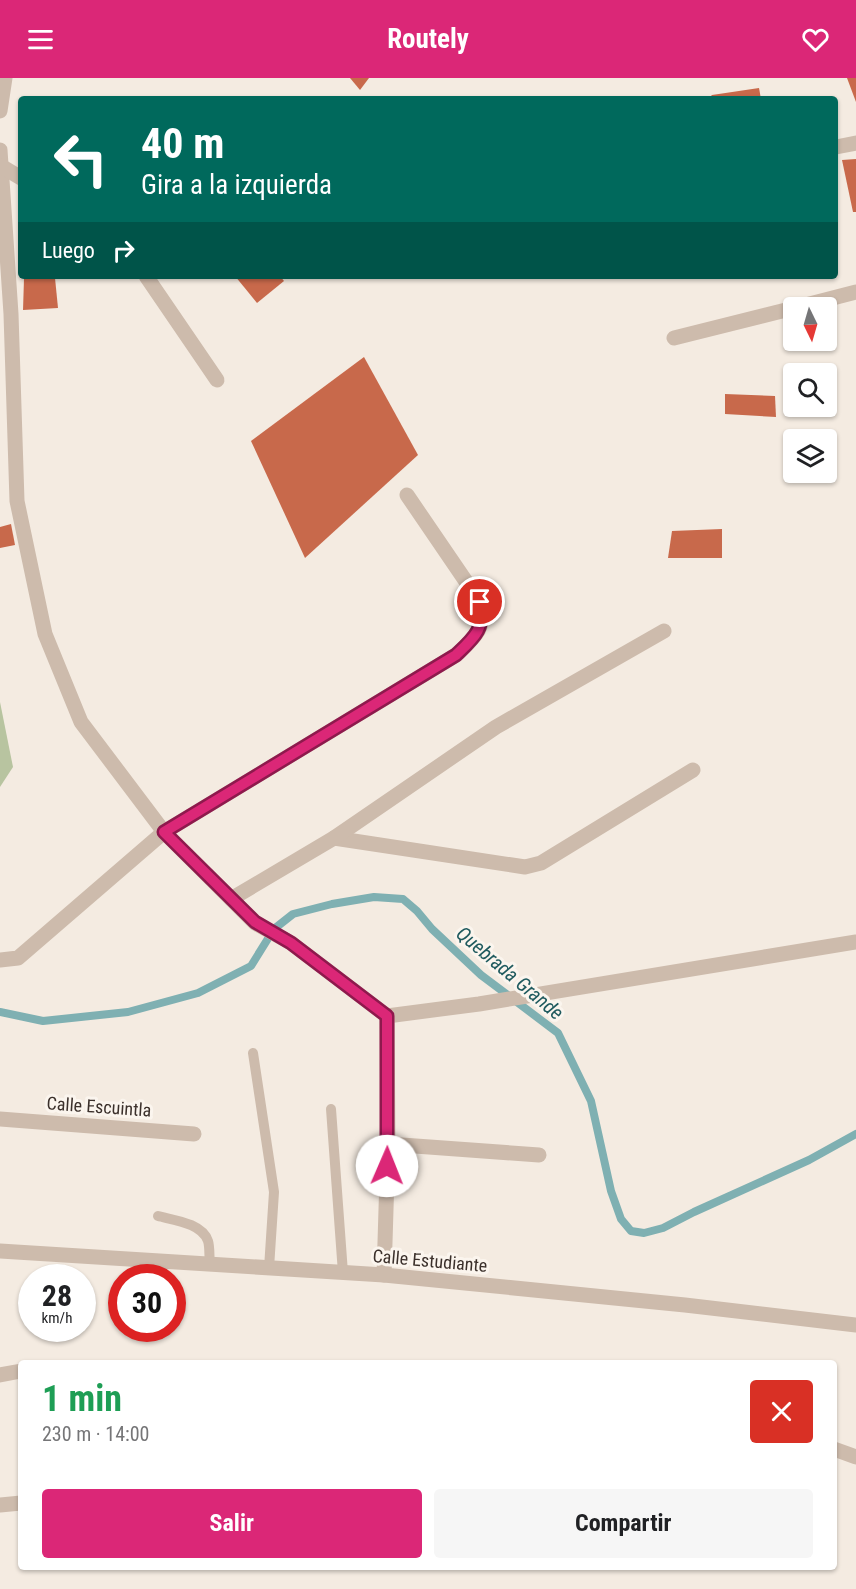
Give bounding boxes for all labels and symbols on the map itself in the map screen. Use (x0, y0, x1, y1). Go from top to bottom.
north arrow (783, 297, 837, 351)
pin (454, 576, 505, 627)
water label: Quebrada Grande (452, 921, 568, 1025)
street label: Calle Escuintla (46, 1092, 152, 1121)
position arrow (355, 1134, 419, 1198)
street label: Calle Estudiante (372, 1245, 488, 1276)
speed limit sign: 30 (108, 1264, 186, 1342)

